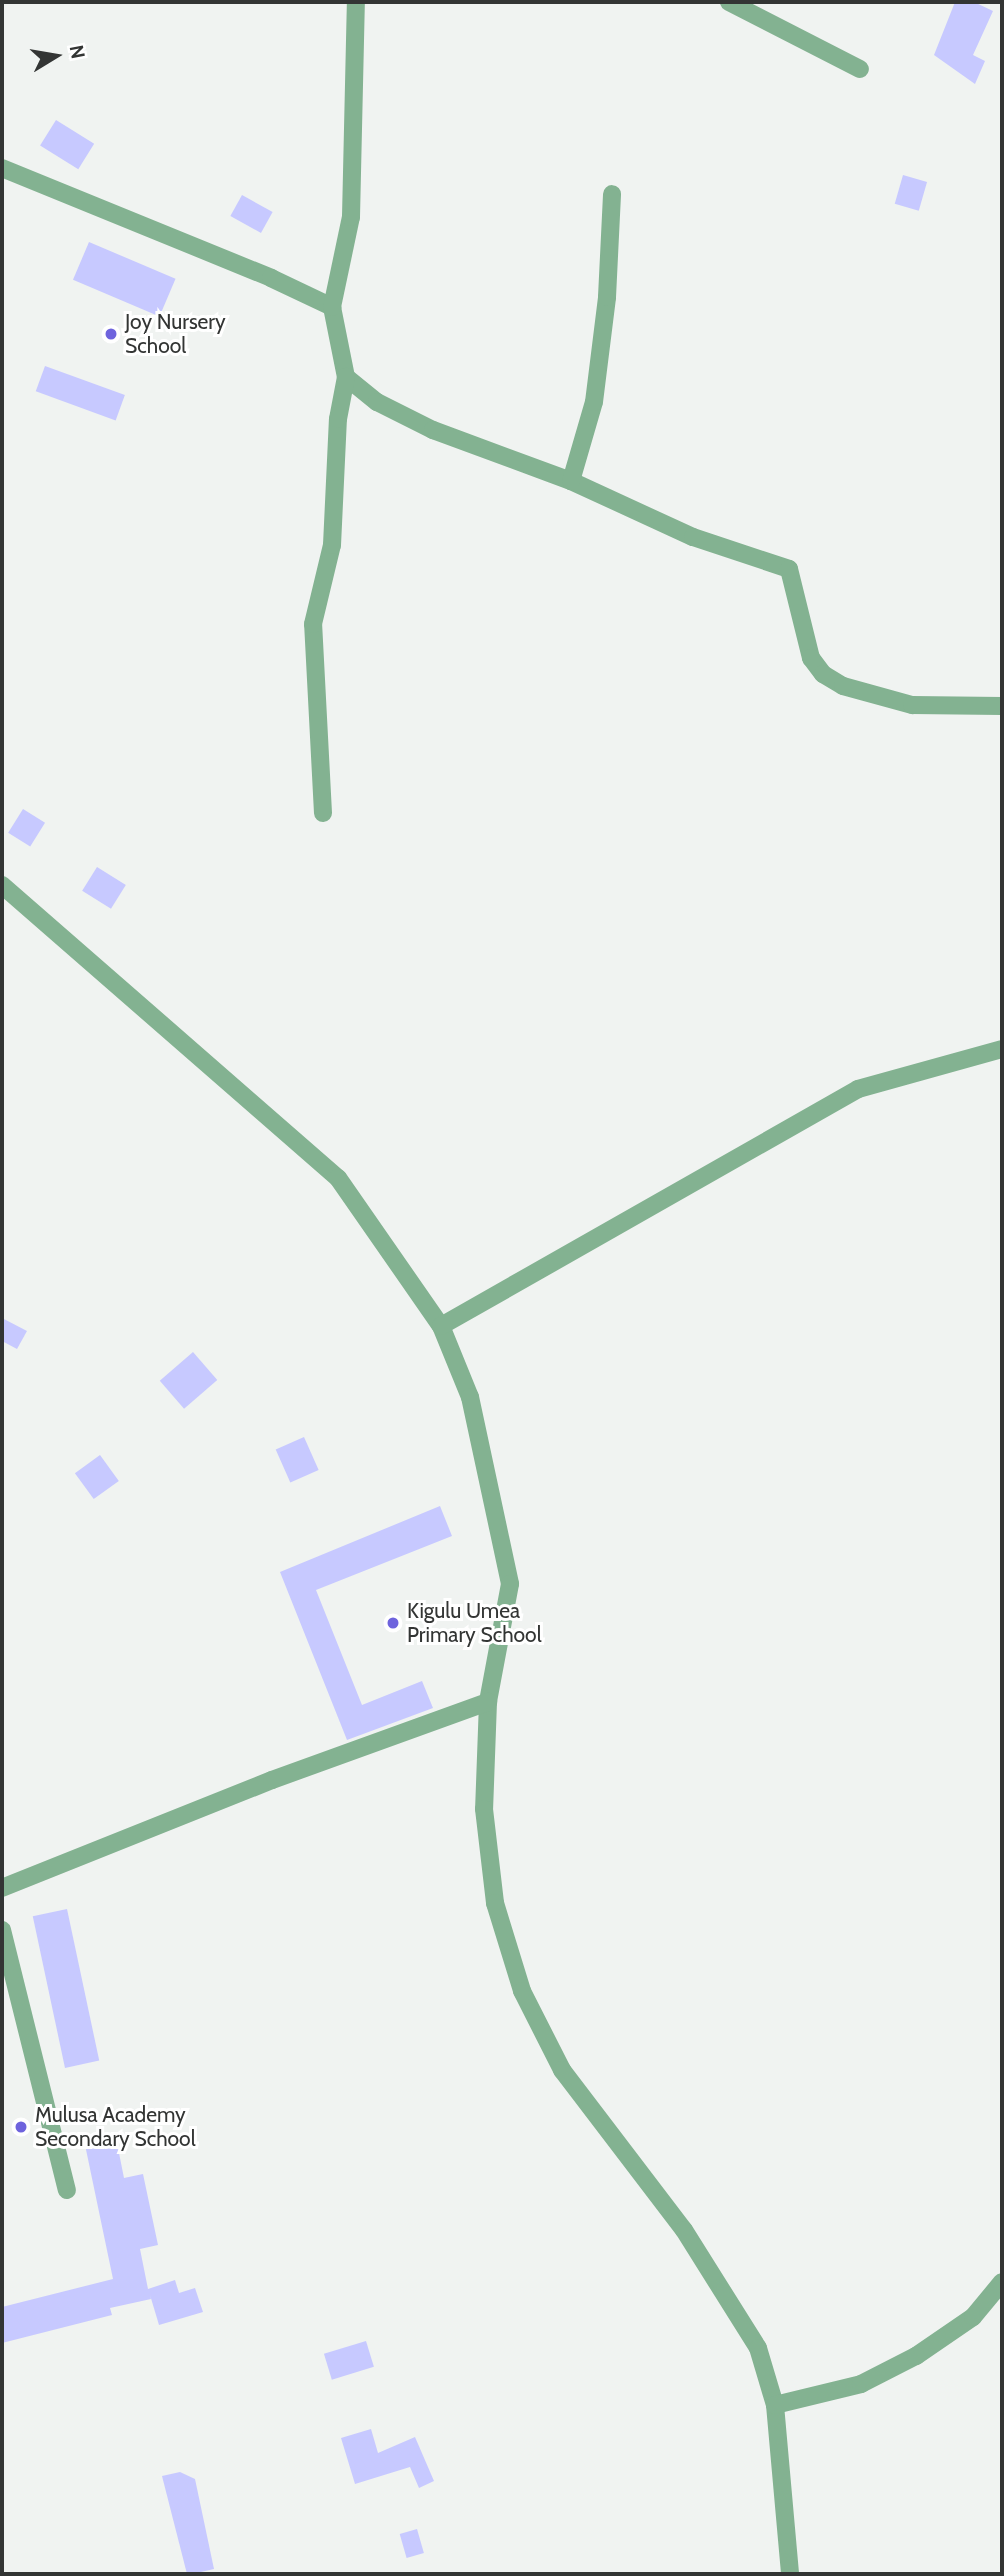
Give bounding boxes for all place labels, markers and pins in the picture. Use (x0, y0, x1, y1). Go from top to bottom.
place label: Joy Nursery School (125, 309, 226, 359)
marker: Joy Nursery School (103, 326, 119, 342)
place label: Kigulu Umea Primary School (407, 1598, 542, 1648)
marker: Kigulu Umea Primary School (385, 1615, 401, 1631)
place label: Mulusa Academy Secondary School (35, 2102, 196, 2152)
marker: Mulusa Academy Secondary School (13, 2119, 29, 2135)

